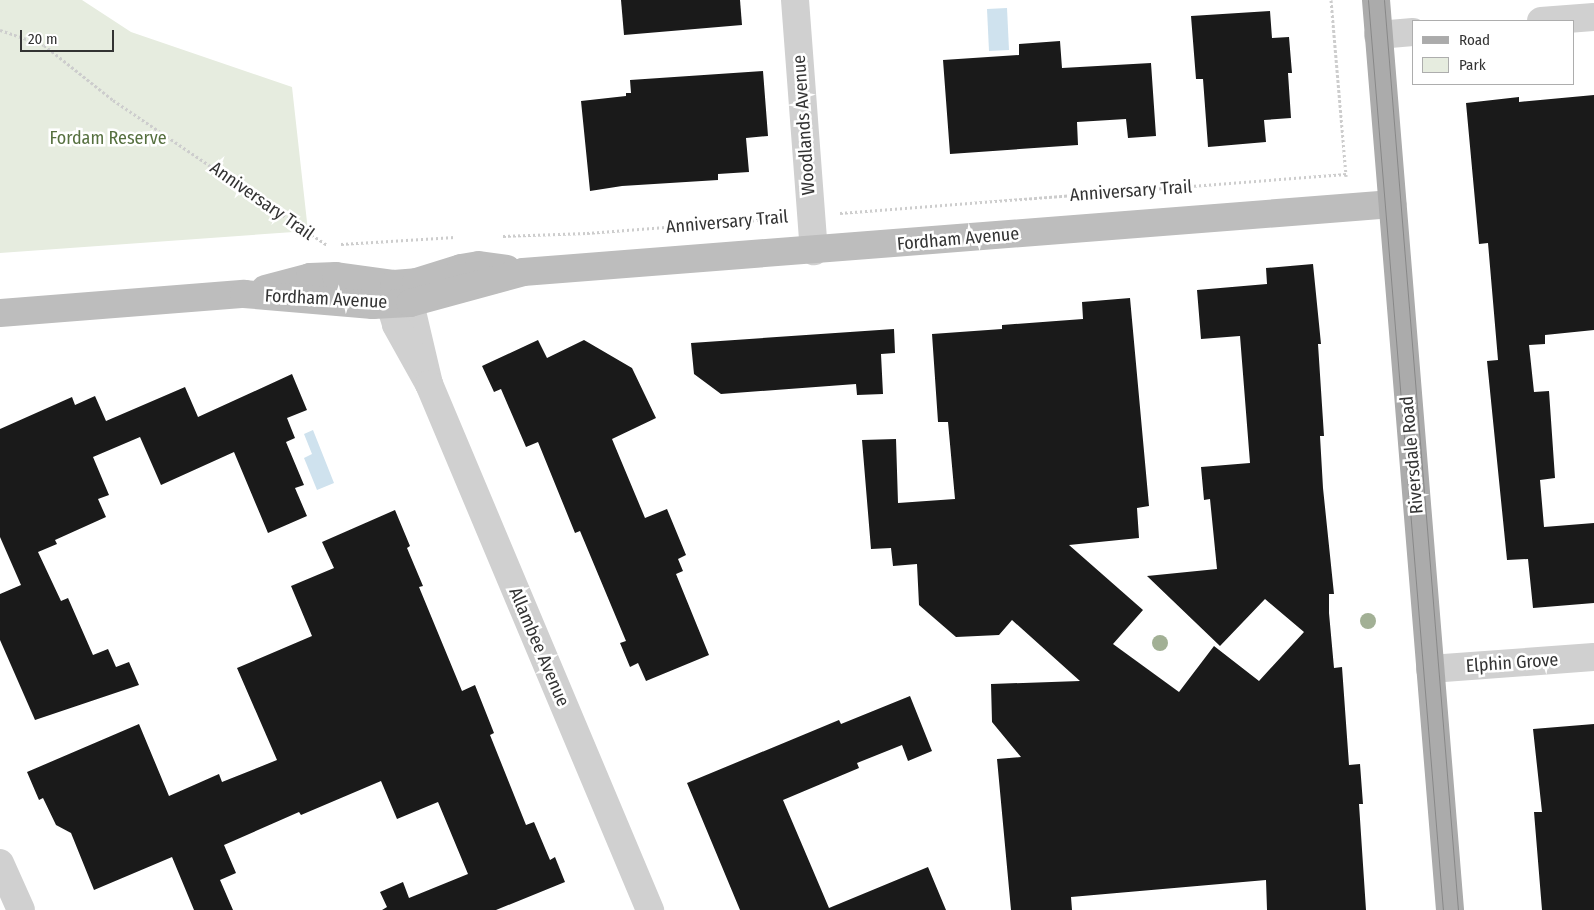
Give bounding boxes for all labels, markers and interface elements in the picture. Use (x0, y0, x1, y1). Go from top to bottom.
scale bar (22, 20, 116, 52)
legend (1412, 20, 1574, 85)
text: 20 m (28, 30, 58, 48)
text: Road (1459, 31, 1490, 49)
street label: Woodlands Avenue (788, 54, 820, 196)
text: Park (1459, 56, 1486, 74)
park label: Fordam Reserve (49, 127, 167, 149)
street label: Anniversary Trail (206, 157, 318, 245)
street label: Anniversary Trail (1069, 176, 1193, 206)
street label: Anniversary Trail (665, 206, 789, 238)
street label: Fordham Avenue (896, 223, 1020, 255)
street label: Fordham Avenue (264, 285, 388, 313)
street label: Riversdale Road (1396, 395, 1428, 515)
street label: Allambee Avenue (504, 584, 574, 710)
street label: Elphin Grove (1465, 649, 1559, 677)

